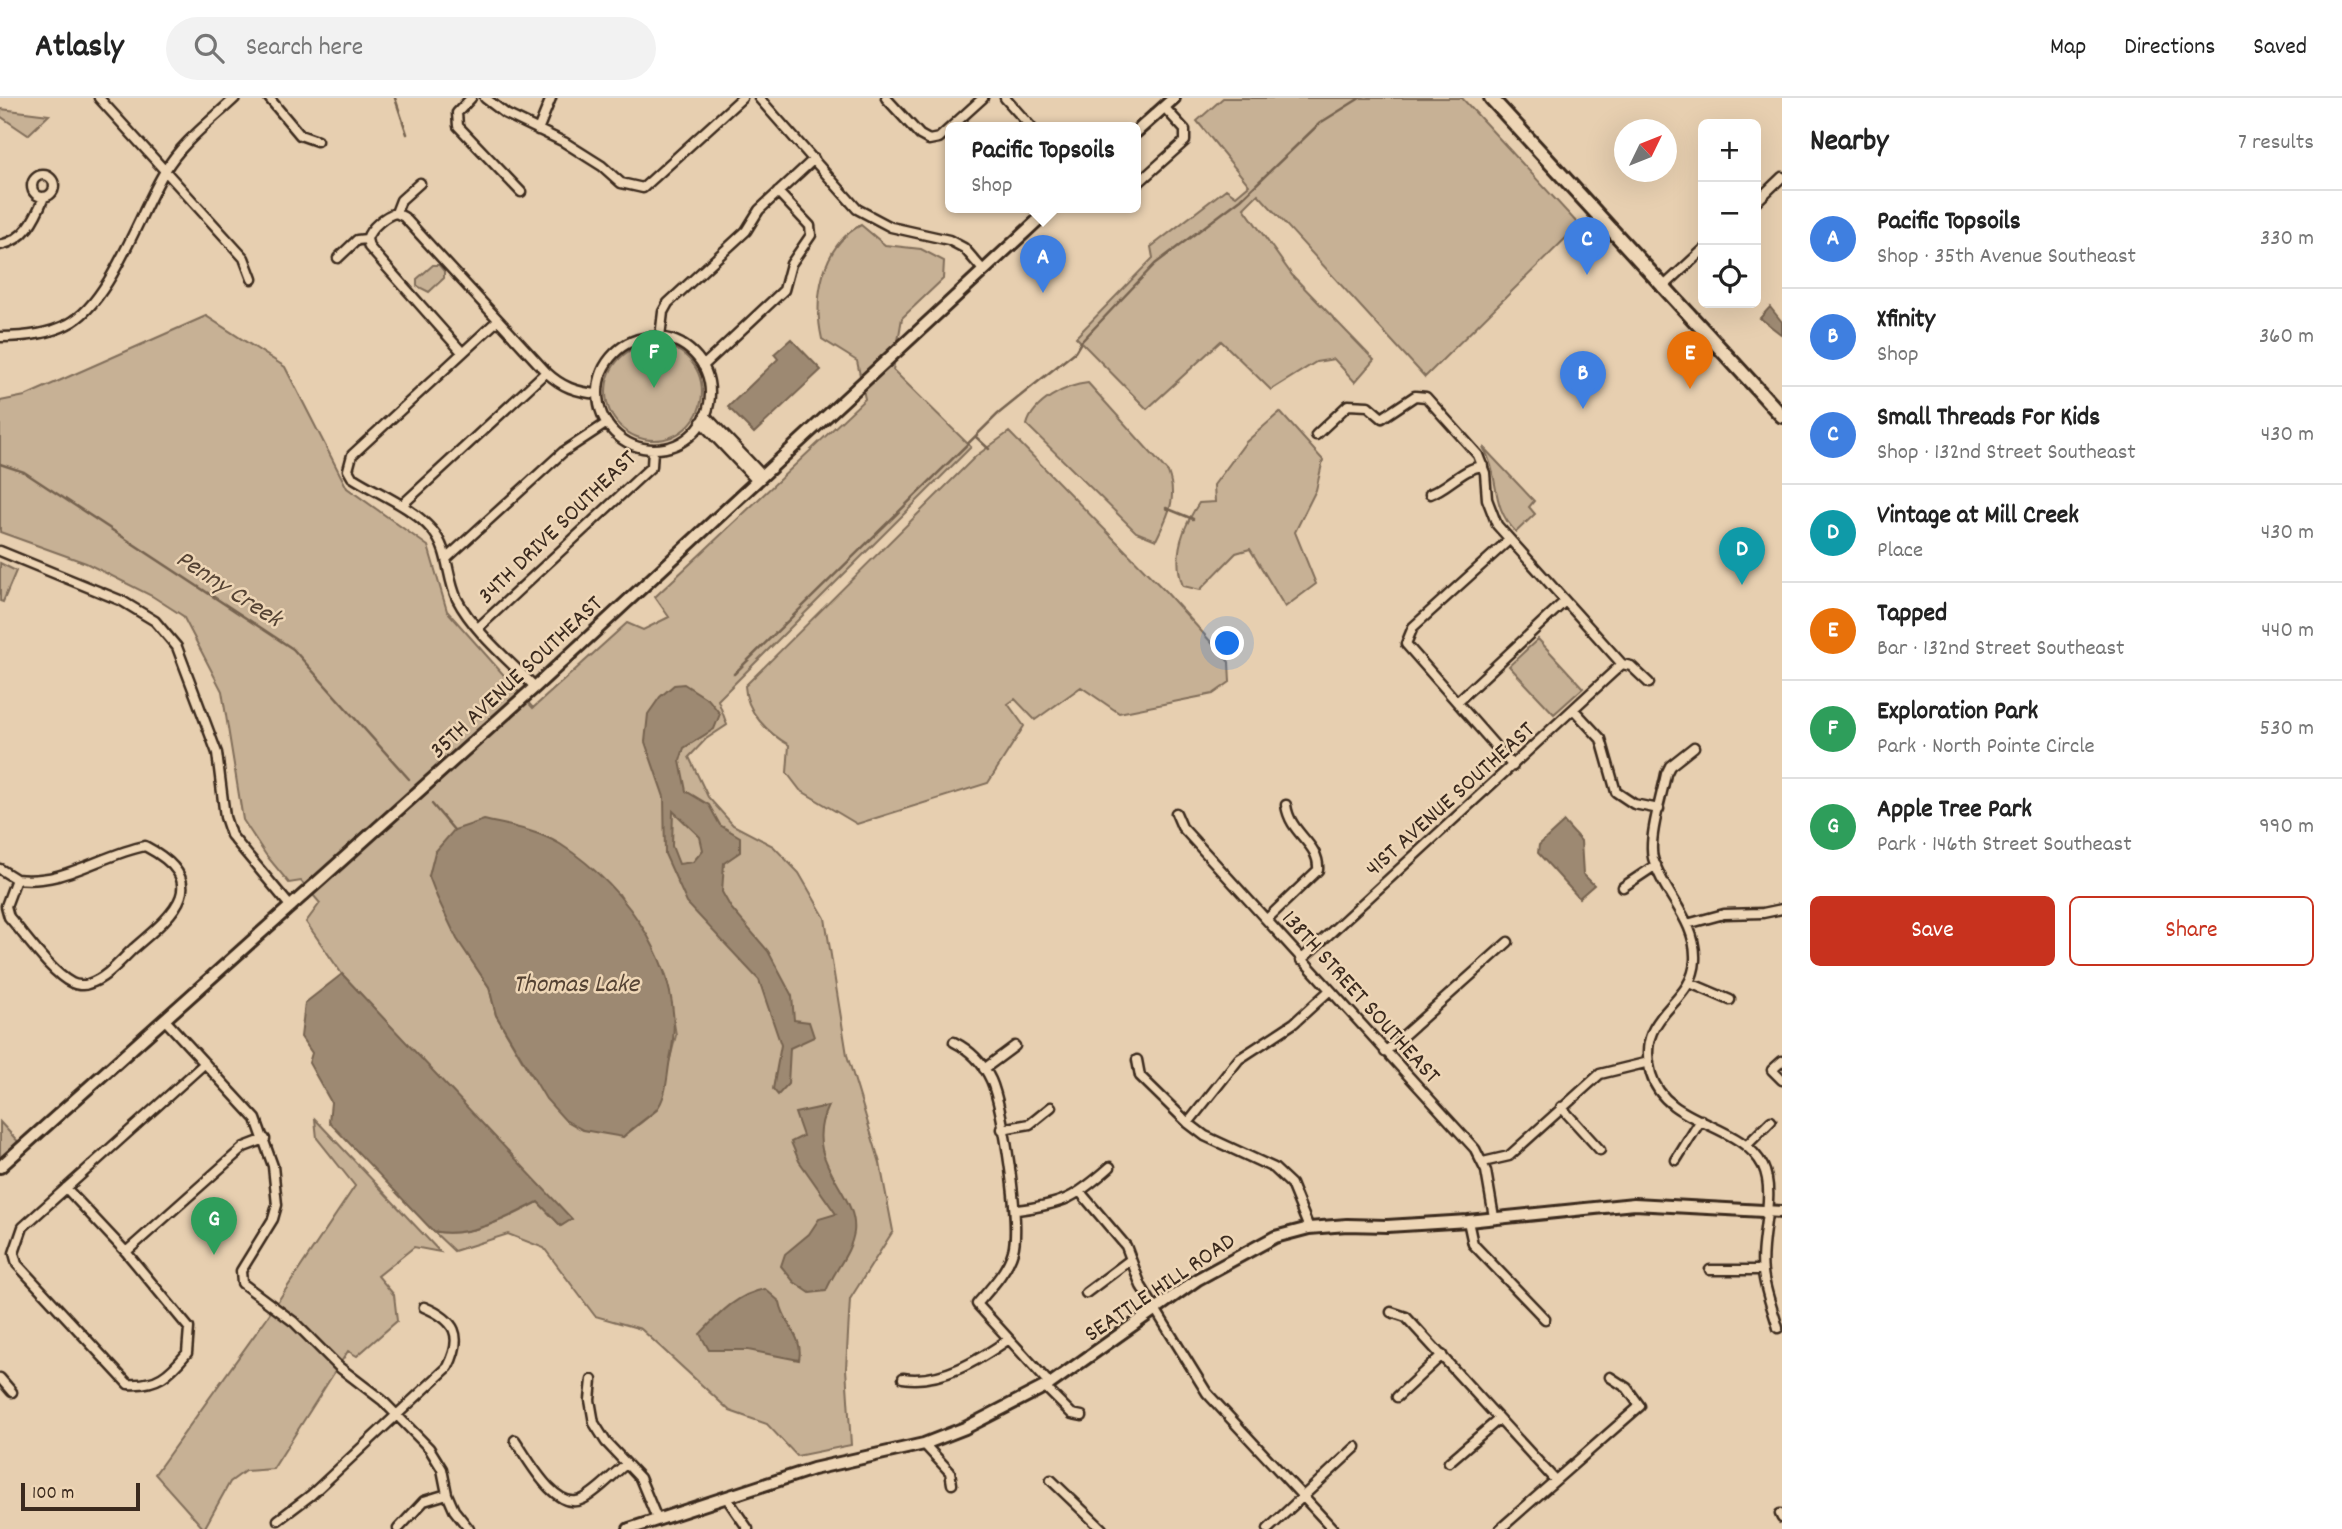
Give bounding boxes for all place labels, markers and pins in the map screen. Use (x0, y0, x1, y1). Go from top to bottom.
pin: C (1564, 217, 1610, 275)
pin: A (1020, 235, 1066, 293)
pin: F (631, 330, 677, 388)
pin: E (1667, 331, 1713, 389)
pin: B (1560, 351, 1606, 409)
pin: D (1719, 527, 1765, 585)
pin: G (191, 1197, 237, 1255)

